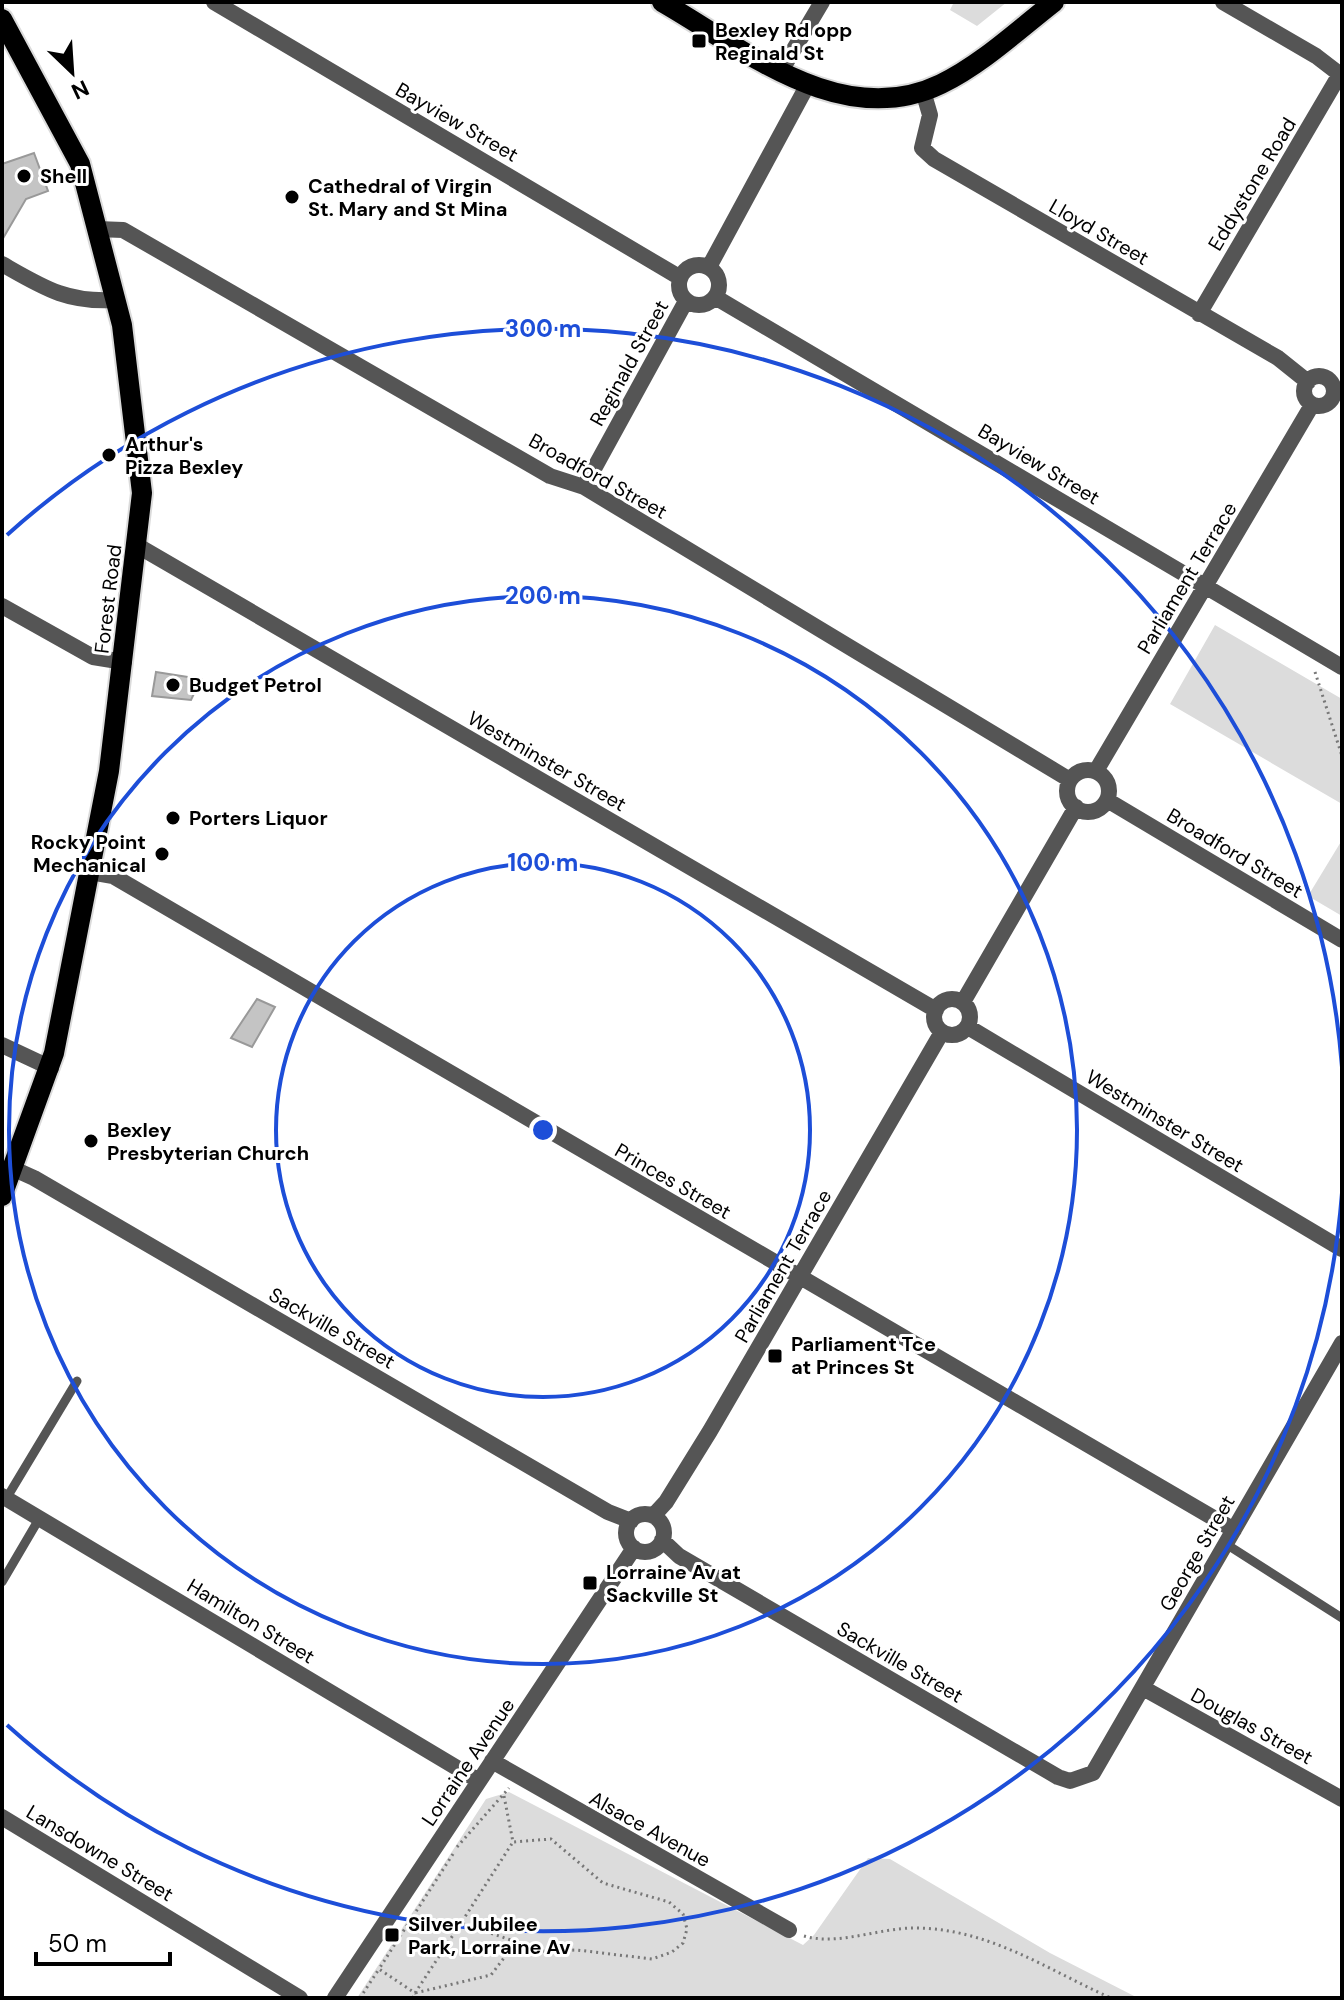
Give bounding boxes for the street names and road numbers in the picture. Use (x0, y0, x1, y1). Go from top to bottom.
street label: Bayview Street (391, 76, 523, 168)
street label: Eddystone Road (1202, 113, 1302, 255)
street label: Lloyd Street (1045, 193, 1154, 271)
street label: Reginald Street (584, 295, 674, 430)
street label: Bayview Street (973, 417, 1105, 511)
street label: Broadford Street (524, 427, 672, 525)
street label: Parliament Terrace (1131, 497, 1243, 659)
street label: Forest Road (88, 543, 128, 655)
street label: Westminster Street (463, 705, 631, 817)
street label: Broadford Street (1162, 802, 1308, 904)
street label: Westminster Street (1082, 1064, 1249, 1178)
street label: Princes Street (610, 1137, 736, 1225)
street label: Parliament Terrace (729, 1185, 837, 1347)
street label: Sackville Street (264, 1281, 400, 1375)
street label: George Street (1153, 1490, 1241, 1616)
street label: Hamilton Street (182, 1573, 320, 1669)
street label: Sackville Street (832, 1615, 968, 1709)
street label: Douglas Street (1186, 1682, 1318, 1770)
street label: Lorraine Avenue (416, 1693, 520, 1831)
street label: Alsace Avenue (585, 1785, 715, 1873)
street label: Lansdowne Street (22, 1799, 178, 1907)

